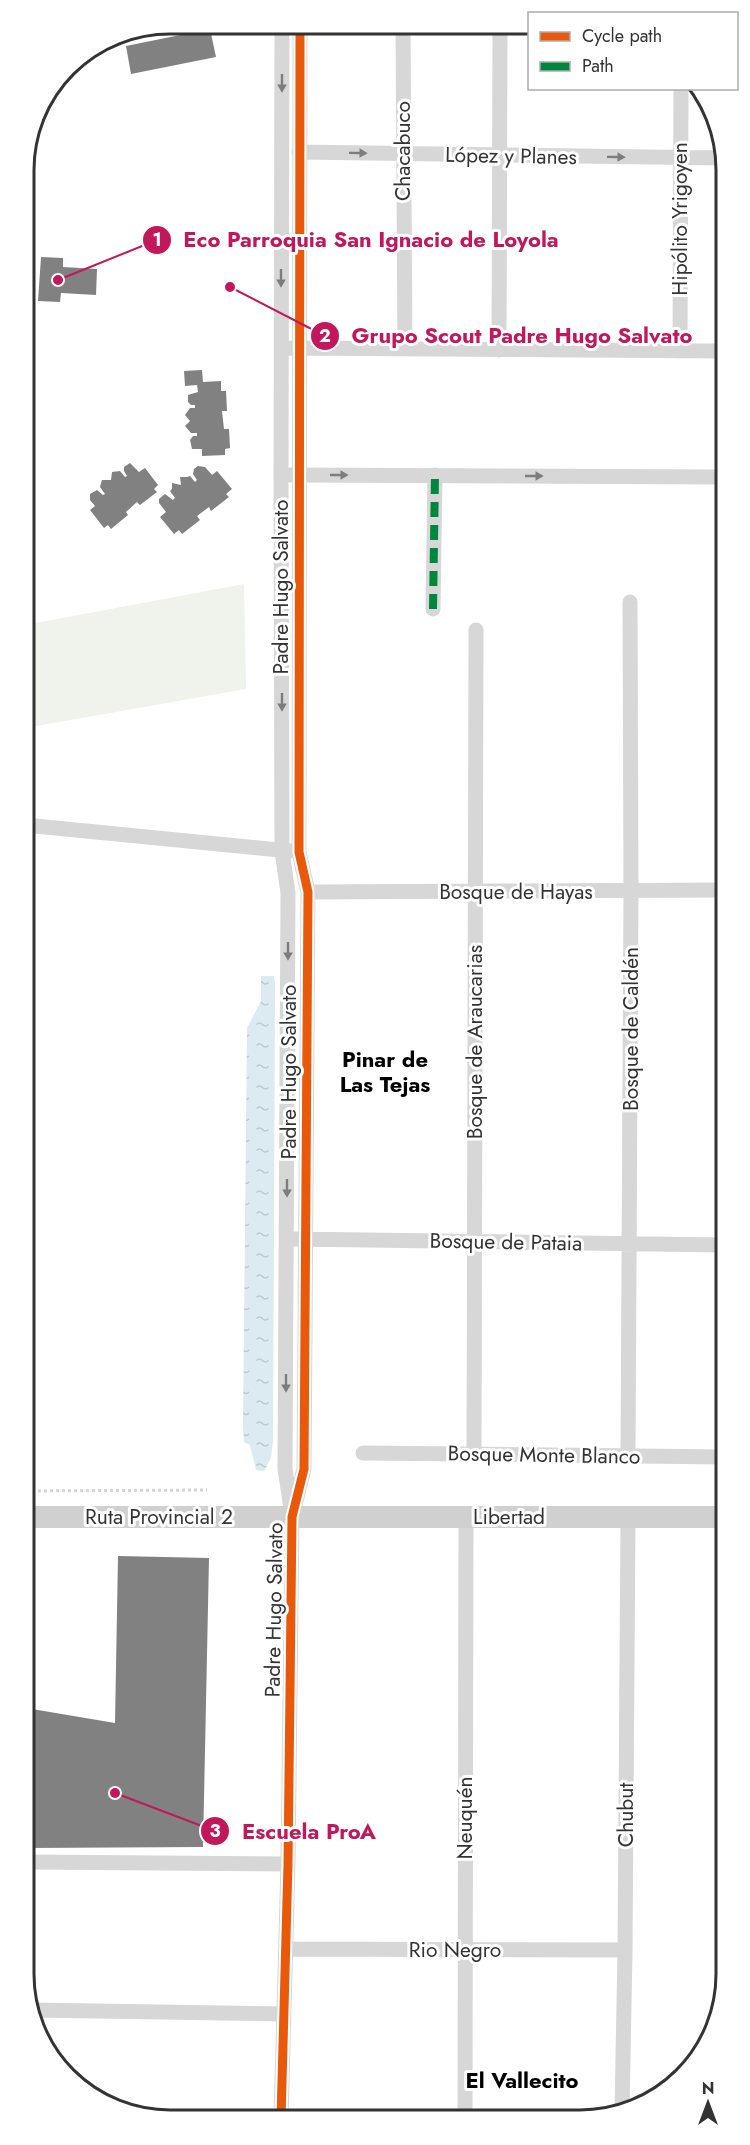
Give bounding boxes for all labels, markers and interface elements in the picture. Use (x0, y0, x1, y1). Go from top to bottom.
legend (528, 12, 738, 90)
text: Cycle path (582, 23, 662, 49)
text: Path (582, 53, 614, 79)
one-way arrow (277, 74, 287, 93)
street label: Chacabuco (388, 101, 418, 201)
street label: López y Planes (445, 140, 577, 172)
street label: Hipólito Yrigoyen (665, 142, 695, 296)
one-way arrow (348, 148, 367, 158)
one-way arrow (606, 152, 625, 162)
callout: Eco Parroquia San Ignacio de Loyola (142, 220, 571, 260)
text: Eco Parroquia San Ignacio de Loyola (183, 223, 559, 255)
text: 1 (152, 227, 162, 253)
one-way arrow (276, 269, 286, 288)
callout: Grupo Scout Padre Hugo Salvato (310, 316, 705, 356)
text: Grupo Scout Padre Hugo Salvato (352, 319, 692, 351)
text: 2 (319, 323, 331, 349)
one-way arrow (330, 470, 349, 480)
one-way arrow (525, 471, 544, 481)
street label: Padre Hugo Salvato (266, 499, 296, 675)
one-way arrow (277, 692, 287, 711)
street label: Bosque de Hayas (439, 877, 593, 907)
one-way arrow (283, 942, 293, 961)
street label: Bosque de Araucarias (460, 945, 490, 1139)
street label: Bosque de Caldén (616, 947, 646, 1111)
street label: Padre Hugo Salvato (274, 984, 304, 1160)
district label: Pinar de Las Tejas (340, 1043, 430, 1100)
one-way arrow (282, 1179, 292, 1198)
street label: Bosque de Pataia (429, 1226, 583, 1258)
one-way arrow (281, 1374, 291, 1393)
street label: Bosque Monte Blanco (447, 1438, 641, 1472)
street label: Ruta Provincial 2 (85, 1502, 233, 1532)
street label: Libertad (473, 1502, 545, 1532)
street label: Padre Hugo Salvato (257, 1522, 291, 1698)
street label: Neuquén (450, 1777, 480, 1859)
street label: Chubut (611, 1783, 641, 1847)
callout: Escuela ProA (200, 1811, 388, 1851)
text: Escuela ProA (242, 1815, 377, 1847)
text: 3 (209, 1818, 221, 1844)
street label: Rio Negro (409, 1935, 501, 1965)
district label: El Vallecito (465, 2064, 579, 2096)
north arrow (678, 2073, 738, 2133)
text: N (702, 2077, 714, 2100)

